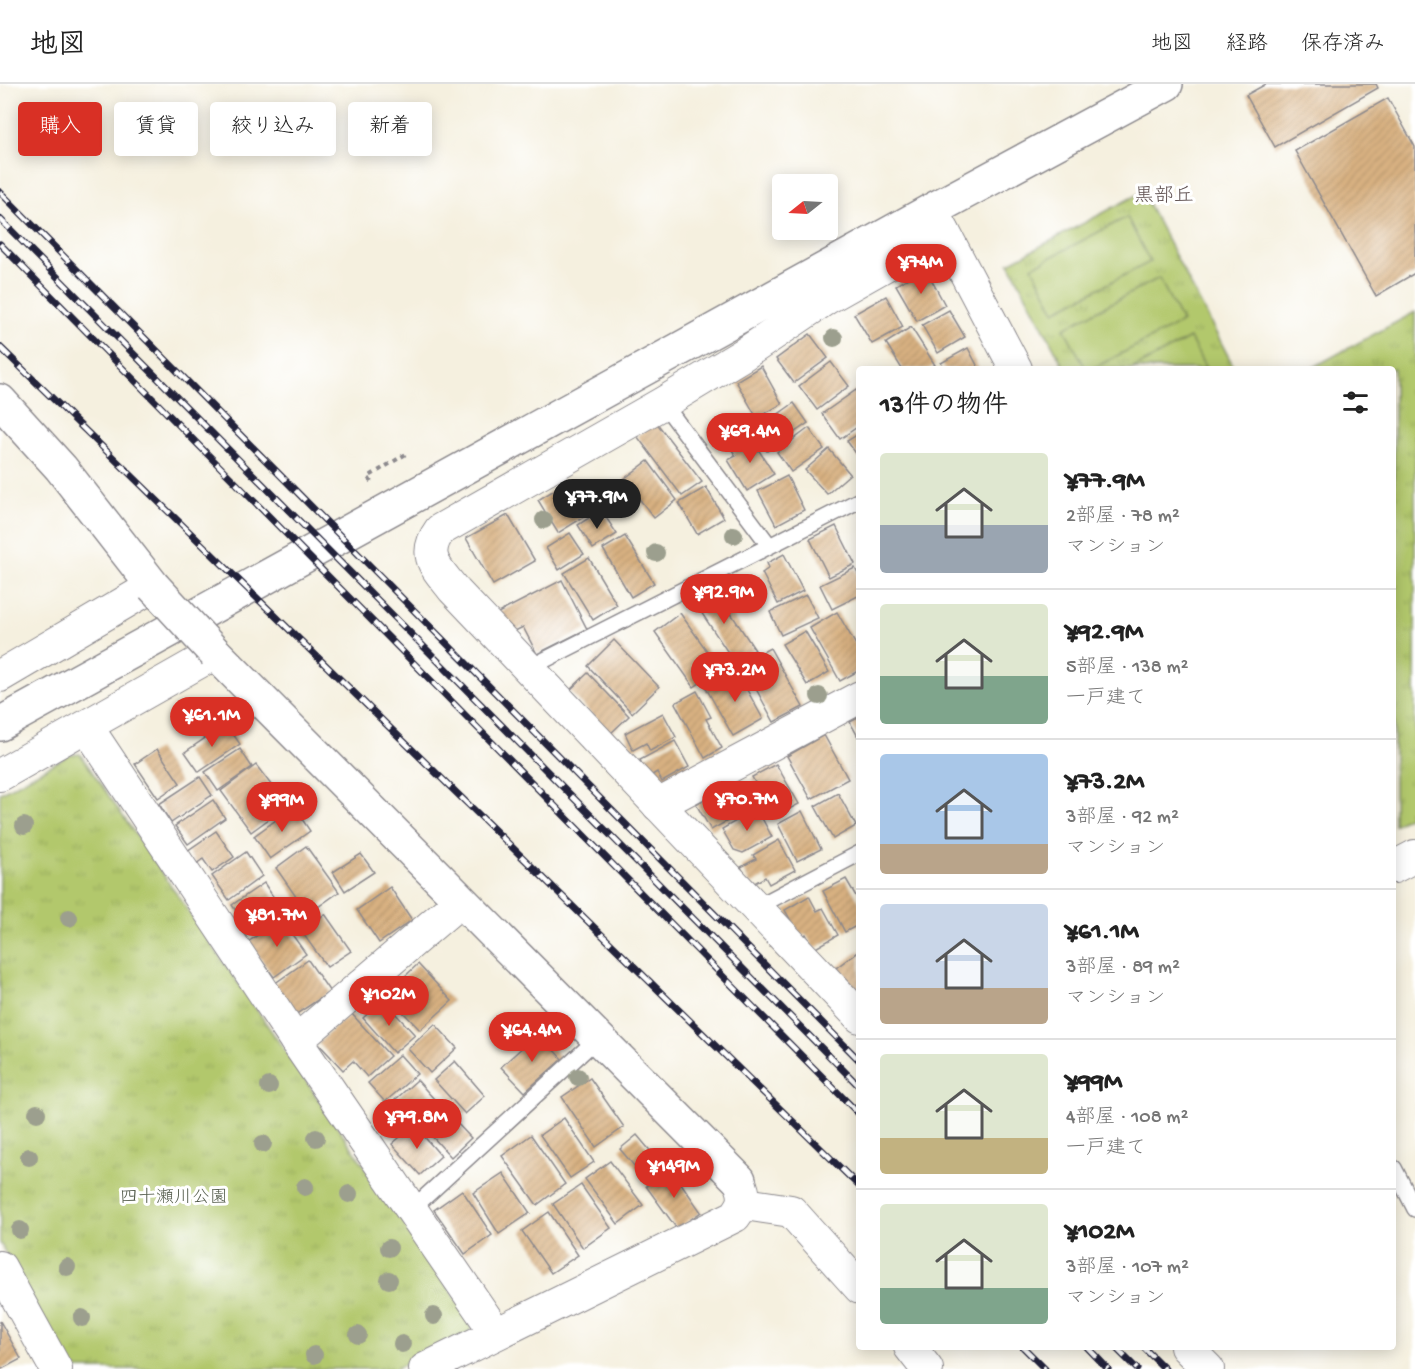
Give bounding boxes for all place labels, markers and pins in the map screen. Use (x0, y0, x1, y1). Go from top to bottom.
pin: ¥74M (885, 244, 957, 295)
pin: ¥69.4M (701, 413, 799, 464)
pin: ¥77.9M (548, 479, 646, 530)
pin: ¥92.9M (675, 574, 773, 625)
pin: ¥73.2M (686, 652, 784, 703)
pin: ¥61.1M (163, 697, 261, 748)
pin: ¥70.7M (698, 781, 796, 832)
pin: ¥99M (246, 782, 318, 833)
pin: ¥81.7M (228, 897, 326, 948)
pin: ¥102M (347, 976, 431, 1027)
pin: ¥64.4M (483, 1012, 581, 1063)
pin: ¥79.8M (368, 1099, 466, 1150)
pin: ¥149M (632, 1148, 716, 1199)

